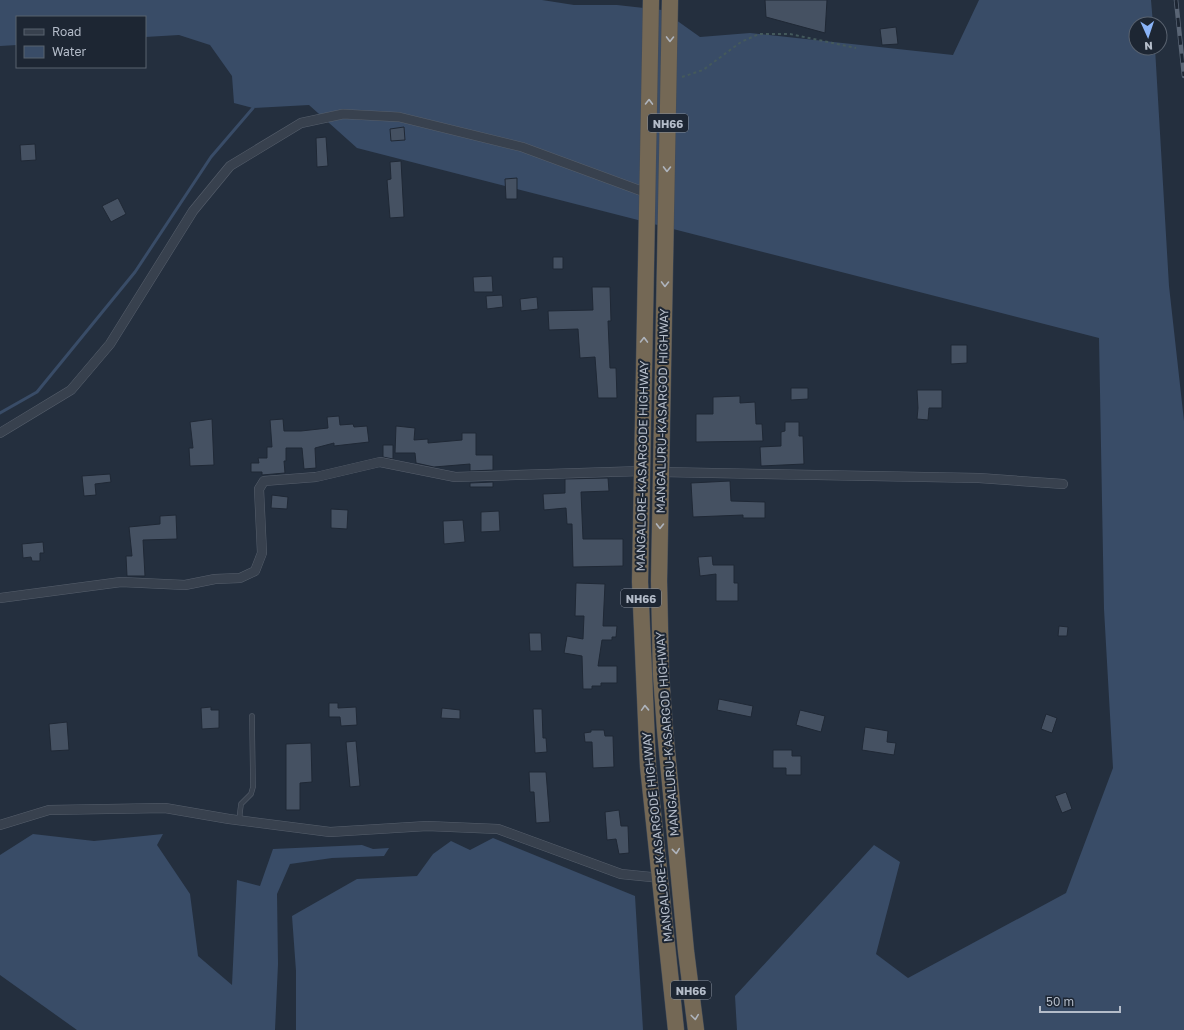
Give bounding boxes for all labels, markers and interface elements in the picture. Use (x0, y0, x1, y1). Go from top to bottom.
legend (16, 16, 146, 68)
north arrow (1128, 16, 1168, 56)
text: Road (52, 24, 81, 39)
one-way arrow (666, 36, 674, 42)
text: N (1144, 40, 1153, 53)
text: Water (52, 44, 86, 59)
one-way arrow (645, 99, 653, 105)
road number: NH66 (648, 114, 688, 132)
one-way arrow (663, 166, 672, 172)
one-way arrow (661, 281, 669, 287)
street label: MANGALURU-KASARGOD HIGHWAY (653, 308, 671, 514)
one-way arrow (640, 337, 648, 343)
street label: MANGALORE-KASARGODE HIGHWAY (633, 360, 651, 572)
one-way arrow (656, 523, 664, 529)
road number: NH66 (621, 589, 661, 607)
street label: MANGALURU-KASARGOD HIGHWAY (652, 631, 682, 837)
one-way arrow (641, 705, 650, 711)
street label: MANGALORE-KASARGODE HIGHWAY (638, 731, 675, 943)
one-way arrow (671, 848, 680, 854)
road number: NH66 (671, 981, 711, 999)
scale bar (1040, 988, 1120, 1014)
text: 50 m (1046, 994, 1074, 1009)
one-way arrow (690, 1014, 699, 1020)

